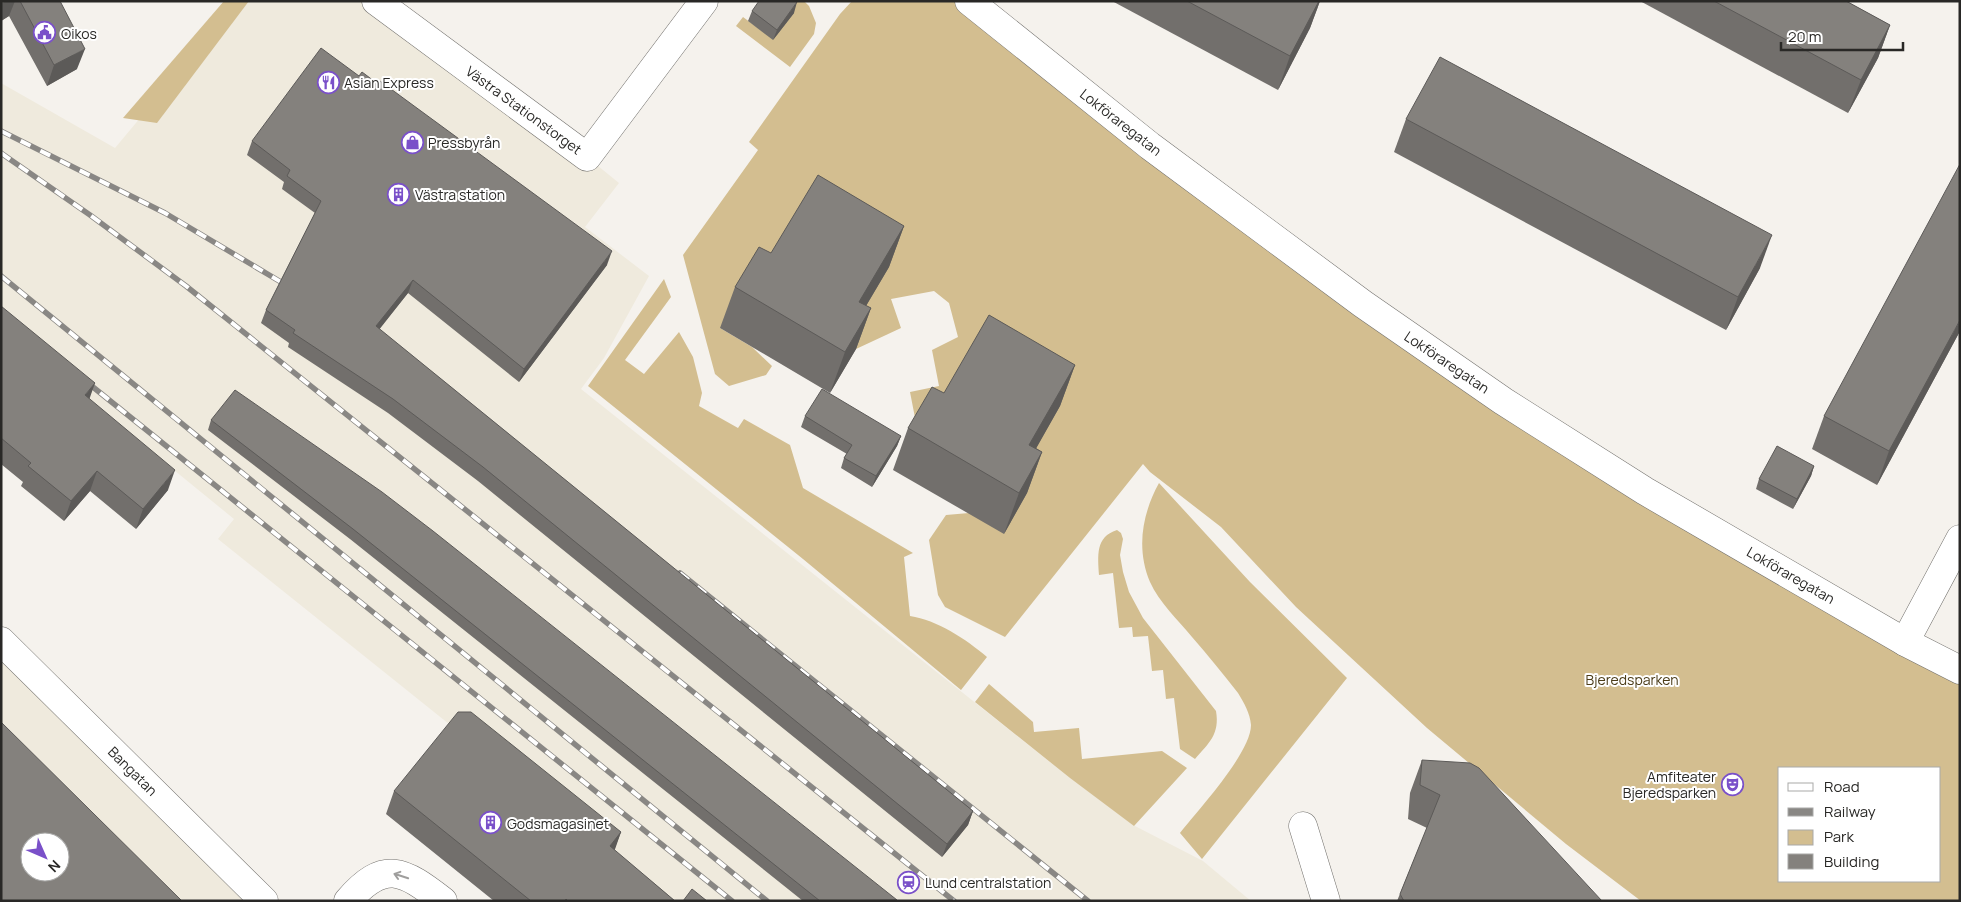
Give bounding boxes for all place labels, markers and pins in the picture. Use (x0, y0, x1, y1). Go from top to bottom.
public building icon: Oikos (33, 21, 57, 45)
place label: Oikos (61, 24, 97, 43)
restaurant icon: Asian Express (316, 70, 340, 94)
place label: Asian Express (344, 73, 434, 92)
shop icon: Pressbyrån (400, 130, 424, 154)
place label: Pressbyrån (428, 133, 500, 152)
building icon: Västra station (387, 182, 411, 206)
place label: Västra station (415, 185, 505, 204)
place label: Amfiteater Bjeredsparken (1623, 767, 1716, 802)
theatre icon: Amfiteater Bjeredsparken (1720, 772, 1744, 796)
building icon: Godsmagasinet (479, 811, 503, 835)
place label: Godsmagasinet (507, 814, 610, 833)
station icon: Lund centralstation (897, 870, 921, 894)
place label: Lund centralstation (925, 873, 1051, 892)

